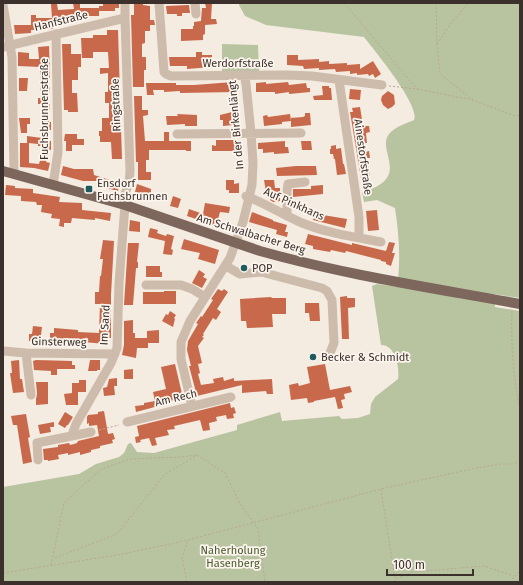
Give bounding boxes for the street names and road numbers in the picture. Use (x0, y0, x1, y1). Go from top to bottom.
street label: Hanfstraße (33, 8, 89, 34)
street label: Werdorfstraße (202, 57, 274, 70)
street label: Fuchsbrunnenstraße (38, 58, 51, 160)
street label: Ringstraße (109, 78, 123, 132)
street label: In der Birkenlängt (226, 80, 246, 170)
street label: Ainestorfstraße (351, 118, 375, 196)
street label: Auf Pinkhans (262, 185, 326, 223)
street label: Am Schwalbacher Berg (195, 211, 307, 257)
street label: Im Sand (97, 304, 113, 346)
street label: Ginsterweg (31, 335, 87, 349)
street label: Am Rech (154, 387, 198, 409)

